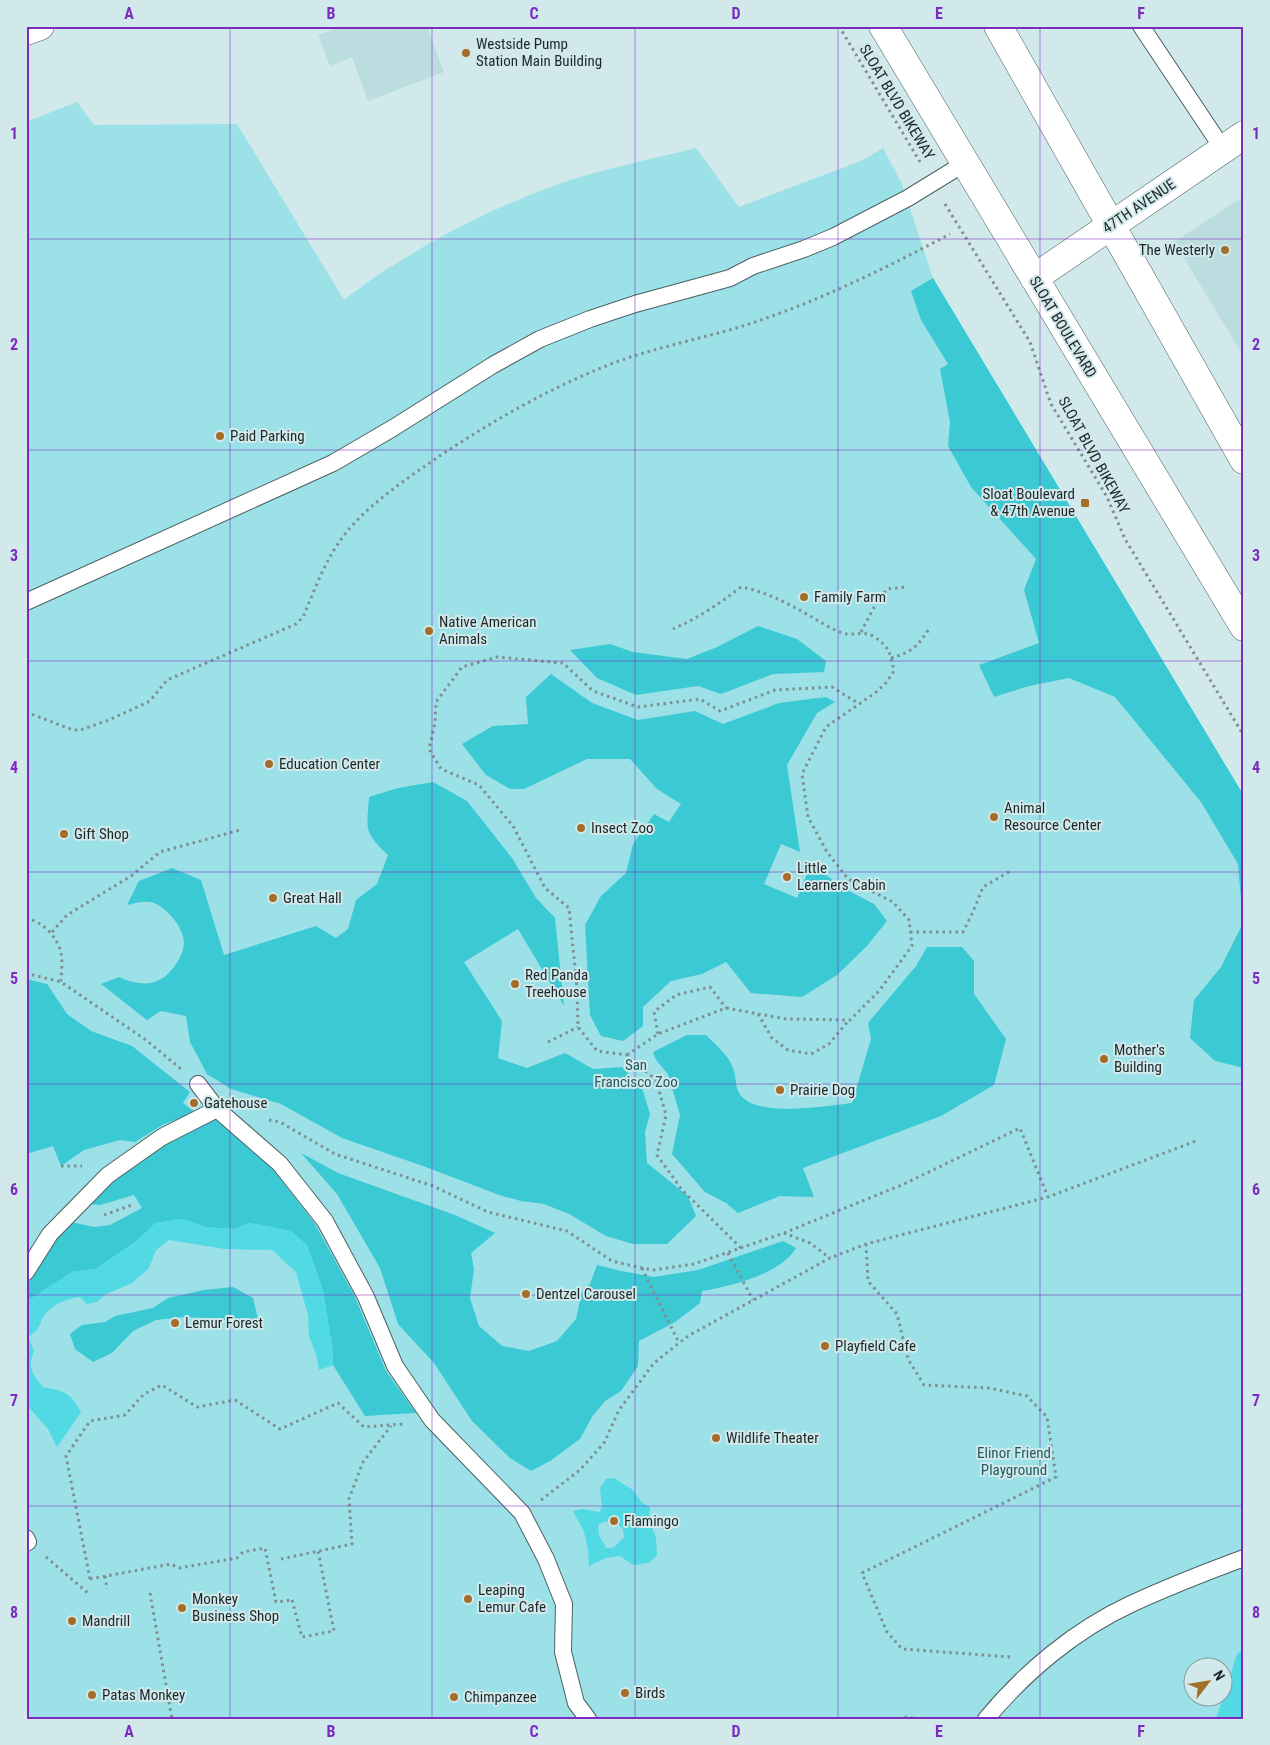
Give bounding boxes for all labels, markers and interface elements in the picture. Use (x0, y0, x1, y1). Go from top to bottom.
text: A (124, 4, 134, 23)
text: B (327, 4, 336, 23)
text: C (529, 4, 539, 23)
text: D (731, 4, 741, 23)
text: E (935, 4, 943, 23)
text: F (1137, 4, 1145, 23)
place label: Westside Pump Station Main Building (476, 35, 602, 70)
street label: SLOAT BLVD BIKEWAY (856, 41, 938, 163)
marker: Westside Pump Station Main Building (460, 47, 472, 59)
text: 1 (10, 124, 18, 143)
text: 1 (1252, 124, 1260, 143)
street label: 47TH AVENUE (1099, 175, 1179, 237)
place label: The Westerly (1139, 241, 1215, 259)
marker: The Westerly (1219, 244, 1231, 256)
street label: SLOAT BOULEVARD (1026, 273, 1100, 381)
text: 2 (10, 335, 18, 354)
text: 2 (1252, 335, 1260, 354)
street label: SLOAT BLVD BIKEWAY (1054, 393, 1134, 517)
place label: Paid Parking (230, 427, 305, 445)
marker: Paid Parking (214, 430, 226, 442)
place label: Sloat Boulevard & 47th Avenue (982, 485, 1075, 520)
marker: Sloat Boulevard & 47th Avenue (1079, 497, 1091, 509)
text: 3 (10, 546, 18, 565)
text: 3 (1252, 546, 1260, 565)
place label: Family Farm (814, 588, 886, 606)
marker: Family Farm (798, 591, 810, 603)
place label: Native American Animals (439, 613, 537, 648)
marker: Native American Animals (423, 625, 435, 637)
place label: Education Center (279, 755, 381, 773)
text: 4 (10, 758, 18, 777)
marker: Education Center (263, 758, 275, 770)
text: 4 (1252, 758, 1260, 777)
place label: Animal Resource Center (1004, 799, 1102, 834)
marker: Animal Resource Center (988, 811, 1000, 823)
place label: Insect Zoo (591, 819, 653, 837)
marker: Insect Zoo (575, 822, 587, 834)
place label: Gift Shop (74, 825, 129, 843)
marker: Gift Shop (58, 828, 70, 840)
place label: Little Learners Cabin (797, 859, 886, 894)
marker: Little Learners Cabin (781, 871, 793, 883)
place label: Great Hall (283, 889, 342, 907)
marker: Great Hall (267, 892, 279, 904)
place label: Red Panda Treehouse (525, 966, 588, 1001)
text: 5 (10, 969, 18, 988)
text: 5 (1252, 969, 1260, 988)
marker: Red Panda Treehouse (509, 978, 521, 990)
place label: Mother's Building (1114, 1041, 1165, 1076)
marker: Mother's Building (1098, 1053, 1110, 1065)
park label: San Francisco Zoo (594, 1056, 678, 1091)
place label: Prairie Dog (790, 1081, 855, 1099)
marker: Prairie Dog (774, 1084, 786, 1096)
place label: Gatehouse (204, 1094, 267, 1112)
marker: Gatehouse (188, 1097, 200, 1109)
text: 6 (10, 1180, 18, 1199)
text: 6 (1252, 1180, 1260, 1199)
place label: Dentzel Carousel (536, 1285, 636, 1303)
marker: Dentzel Carousel (520, 1288, 532, 1300)
place label: Lemur Forest (185, 1314, 263, 1332)
marker: Lemur Forest (169, 1317, 181, 1329)
place label: Playfield Cafe (835, 1337, 916, 1355)
marker: Playfield Cafe (819, 1340, 831, 1352)
text: 7 (10, 1391, 18, 1410)
text: 7 (1252, 1391, 1260, 1410)
place label: Wildlife Theater (726, 1429, 819, 1447)
marker: Wildlife Theater (710, 1432, 722, 1444)
park label: Elinor Friend Playground (977, 1444, 1051, 1479)
place label: Flamingo (624, 1512, 679, 1530)
marker: Flamingo (608, 1515, 620, 1527)
place label: Leaping Lemur Cafe (478, 1581, 546, 1616)
place label: Monkey Business Shop (192, 1590, 279, 1625)
marker: Leaping Lemur Cafe (462, 1593, 474, 1605)
marker: Monkey Business Shop (176, 1602, 188, 1614)
text: 8 (10, 1603, 18, 1622)
text: 8 (1252, 1603, 1260, 1622)
place label: Mandrill (82, 1612, 130, 1630)
marker: Mandrill (66, 1615, 78, 1627)
north arrow (1182, 1658, 1232, 1708)
text: N (1210, 1668, 1228, 1683)
place label: Birds (635, 1684, 666, 1702)
place label: Patas Monkey (102, 1686, 185, 1704)
marker: Birds (619, 1687, 631, 1699)
place label: Chimpanzee (464, 1688, 537, 1706)
marker: Patas Monkey (86, 1689, 98, 1701)
marker: Chimpanzee (448, 1691, 460, 1703)
text: A (124, 1722, 134, 1741)
text: B (327, 1722, 336, 1741)
text: C (529, 1722, 539, 1741)
text: D (731, 1722, 741, 1741)
text: E (935, 1722, 943, 1741)
text: F (1137, 1722, 1145, 1741)

